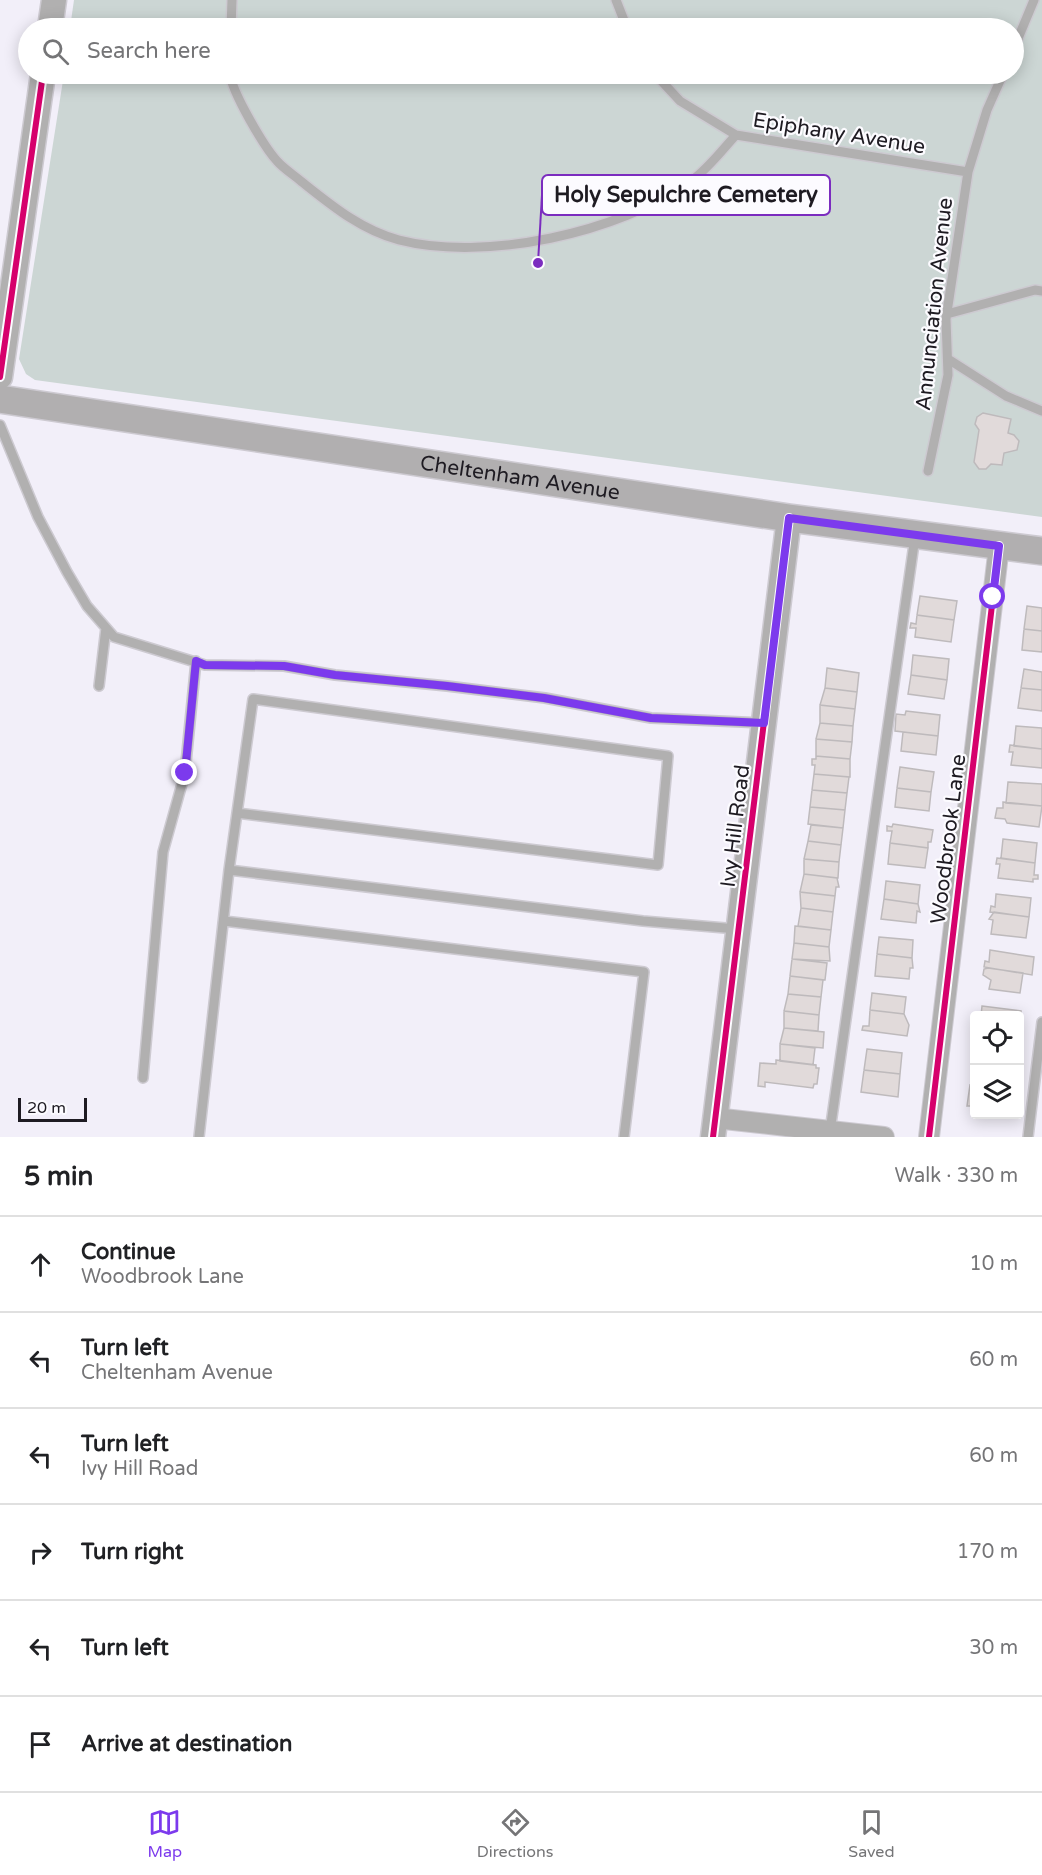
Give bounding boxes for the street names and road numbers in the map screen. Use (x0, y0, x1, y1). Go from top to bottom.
street label: Epiphany Avenue (751, 108, 927, 159)
street label: Annunciation Avenue (911, 196, 958, 412)
street label: Cheltenham Avenue (418, 451, 622, 505)
street label: Woodbrook Lane (926, 753, 971, 925)
street label: Ivy Hill Road (716, 763, 755, 889)

